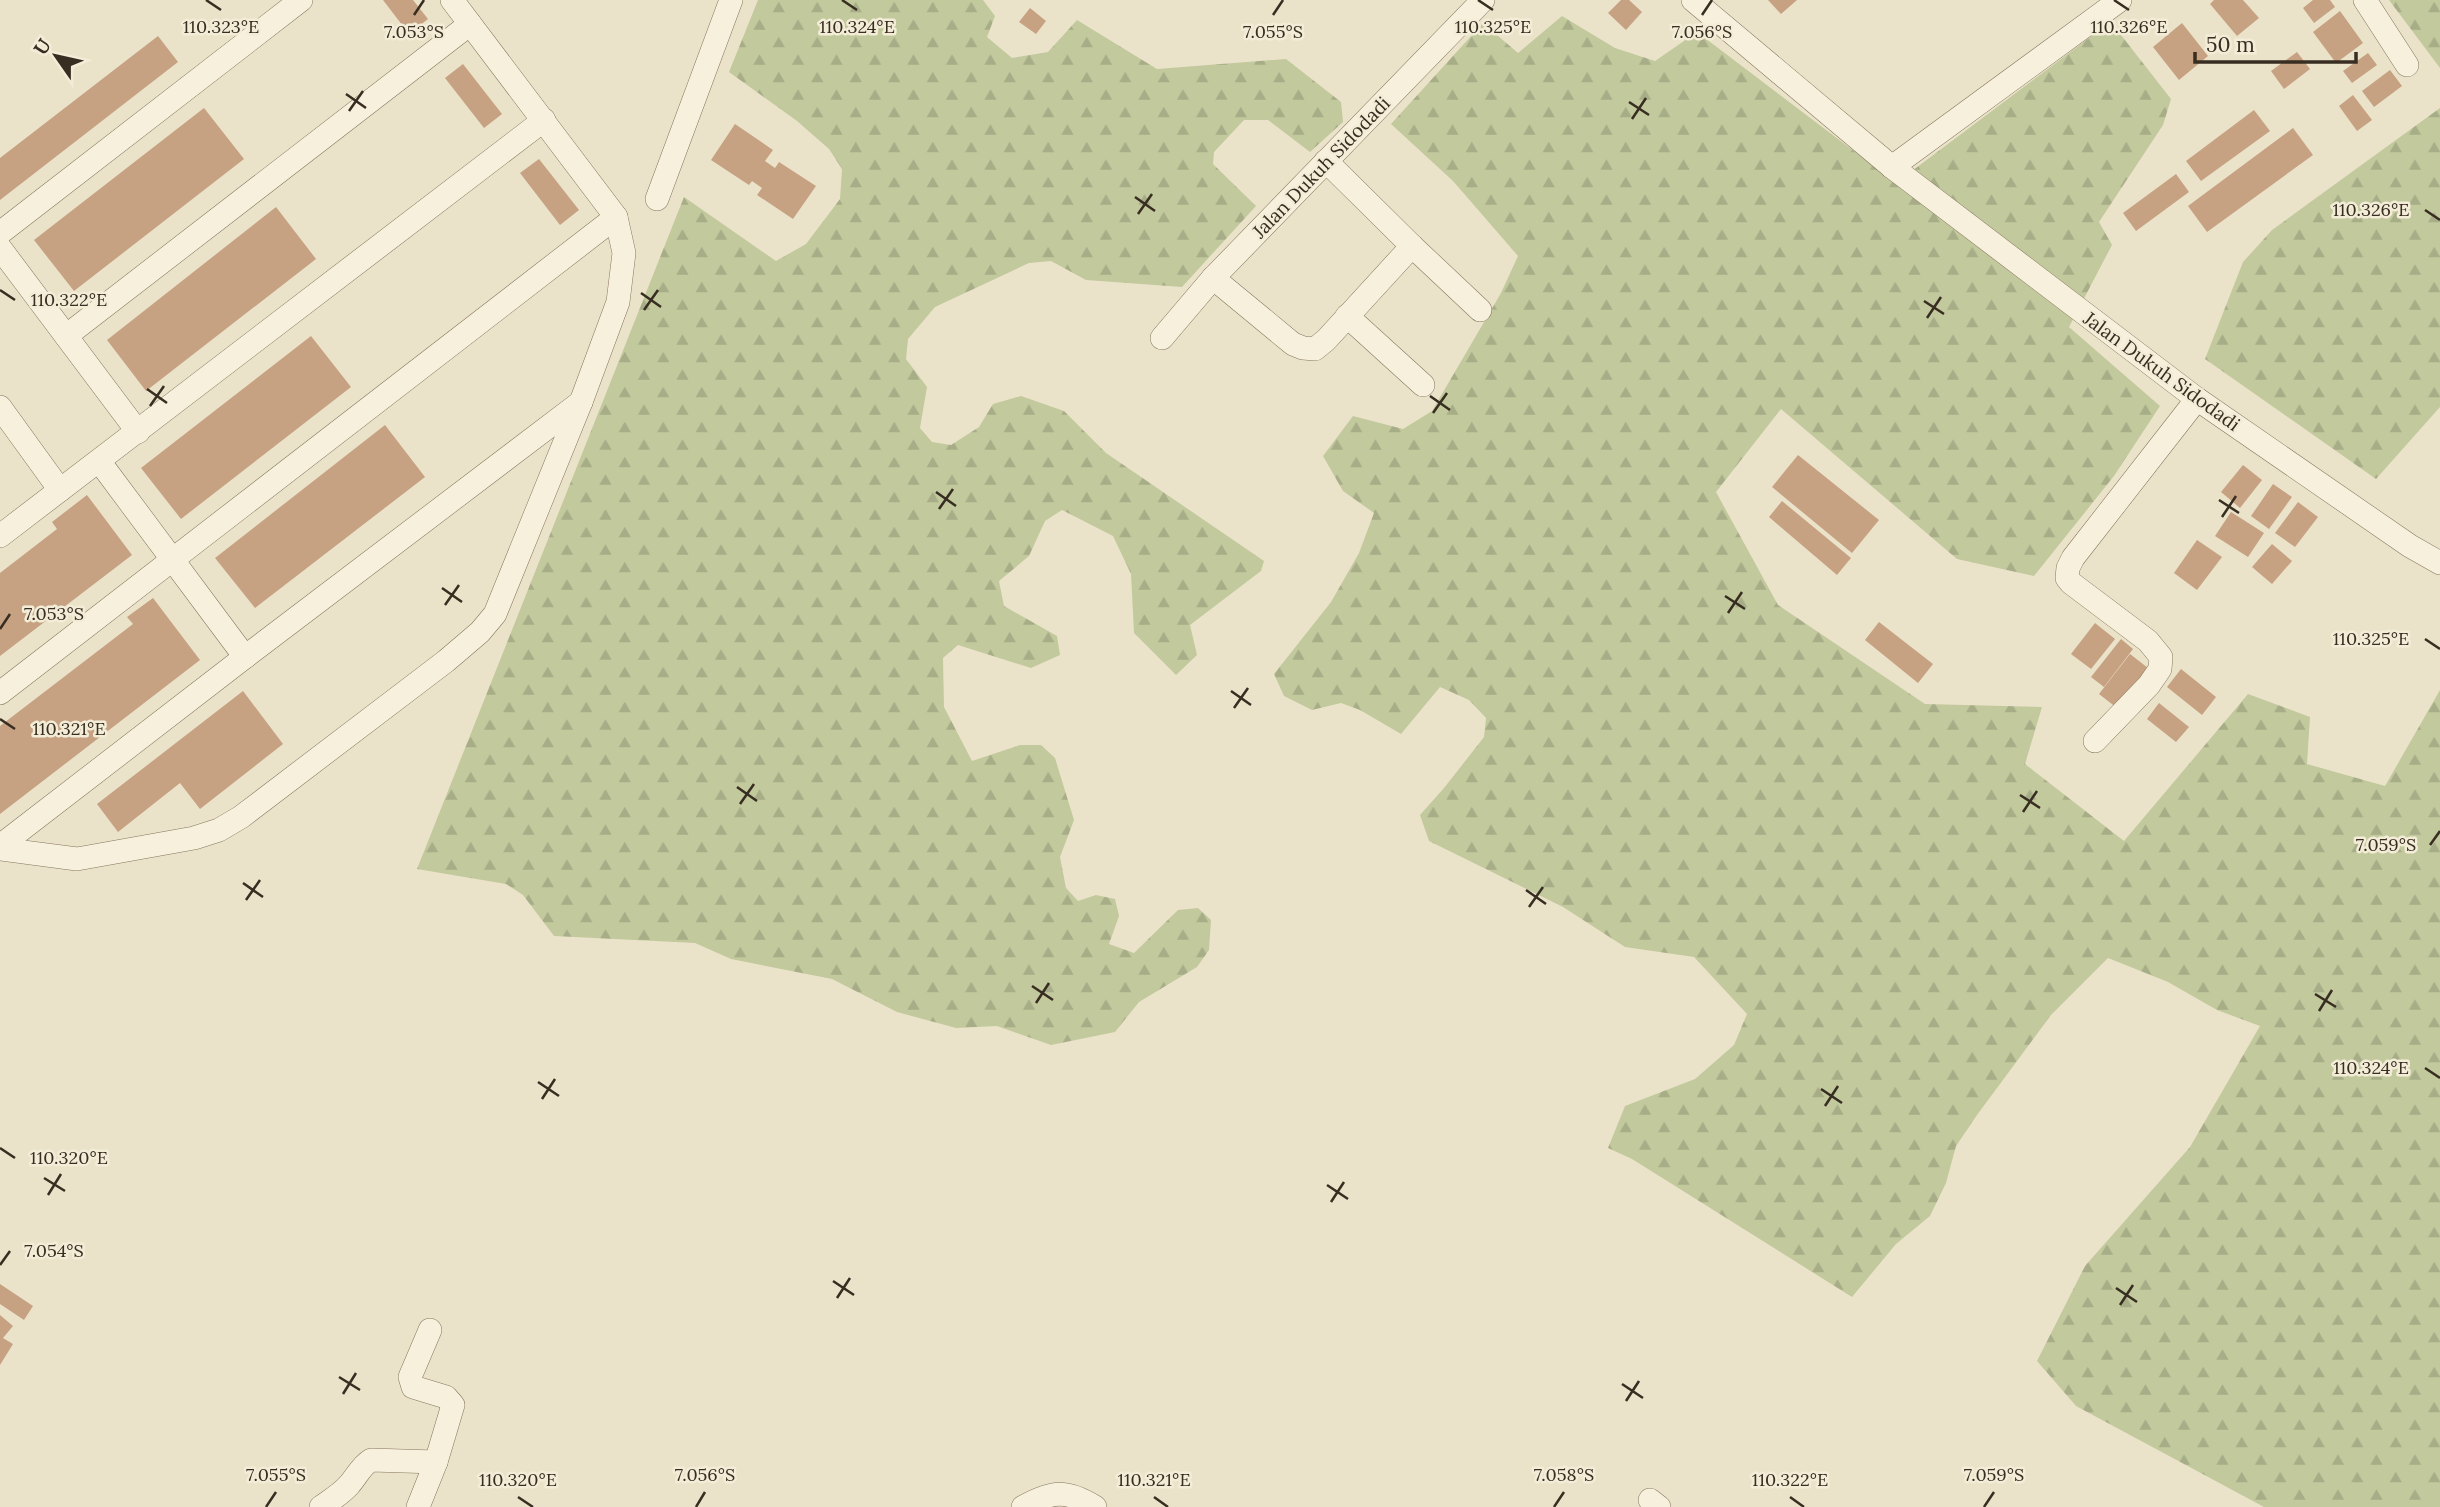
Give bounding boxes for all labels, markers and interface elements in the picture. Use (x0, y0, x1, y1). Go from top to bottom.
text: 110.323°E (183, 15, 259, 38)
text: 110.324°E (819, 15, 895, 38)
text: 110.325°E (1455, 15, 1531, 38)
text: 110.326°E (2090, 15, 2168, 38)
text: 7.053°S (384, 20, 444, 43)
text: 7.055°S (1243, 20, 1303, 43)
text: 7.056°S (1672, 20, 1732, 43)
north arrow (21, 21, 91, 91)
scale bar (2195, 21, 2356, 65)
text: 50 m (2206, 31, 2255, 58)
text: U (28, 34, 56, 59)
street label: Jalan Dukuh Sidodadi (1246, 91, 1395, 244)
text: 110.326°E (2332, 198, 2410, 221)
text: 110.322°E (31, 288, 107, 311)
street label: Jalan Dukuh Sidodadi (2078, 305, 2245, 436)
text: 7.053°S (24, 602, 84, 625)
text: 110.325°E (2333, 627, 2409, 650)
text: 110.321°E (32, 717, 106, 740)
text: 7.059°S (2356, 833, 2416, 856)
text: 110.324°E (2333, 1056, 2409, 1079)
text: 110.320°E (30, 1146, 108, 1169)
text: 7.054°S (24, 1239, 84, 1262)
text: 7.055°S (246, 1463, 306, 1486)
text: 7.056°S (675, 1463, 735, 1486)
text: 7.058°S (1534, 1463, 1594, 1486)
text: 7.059°S (1964, 1463, 2024, 1486)
text: 110.320°E (479, 1468, 557, 1491)
text: 110.321°E (1117, 1468, 1191, 1491)
text: 110.322°E (1752, 1468, 1828, 1491)

